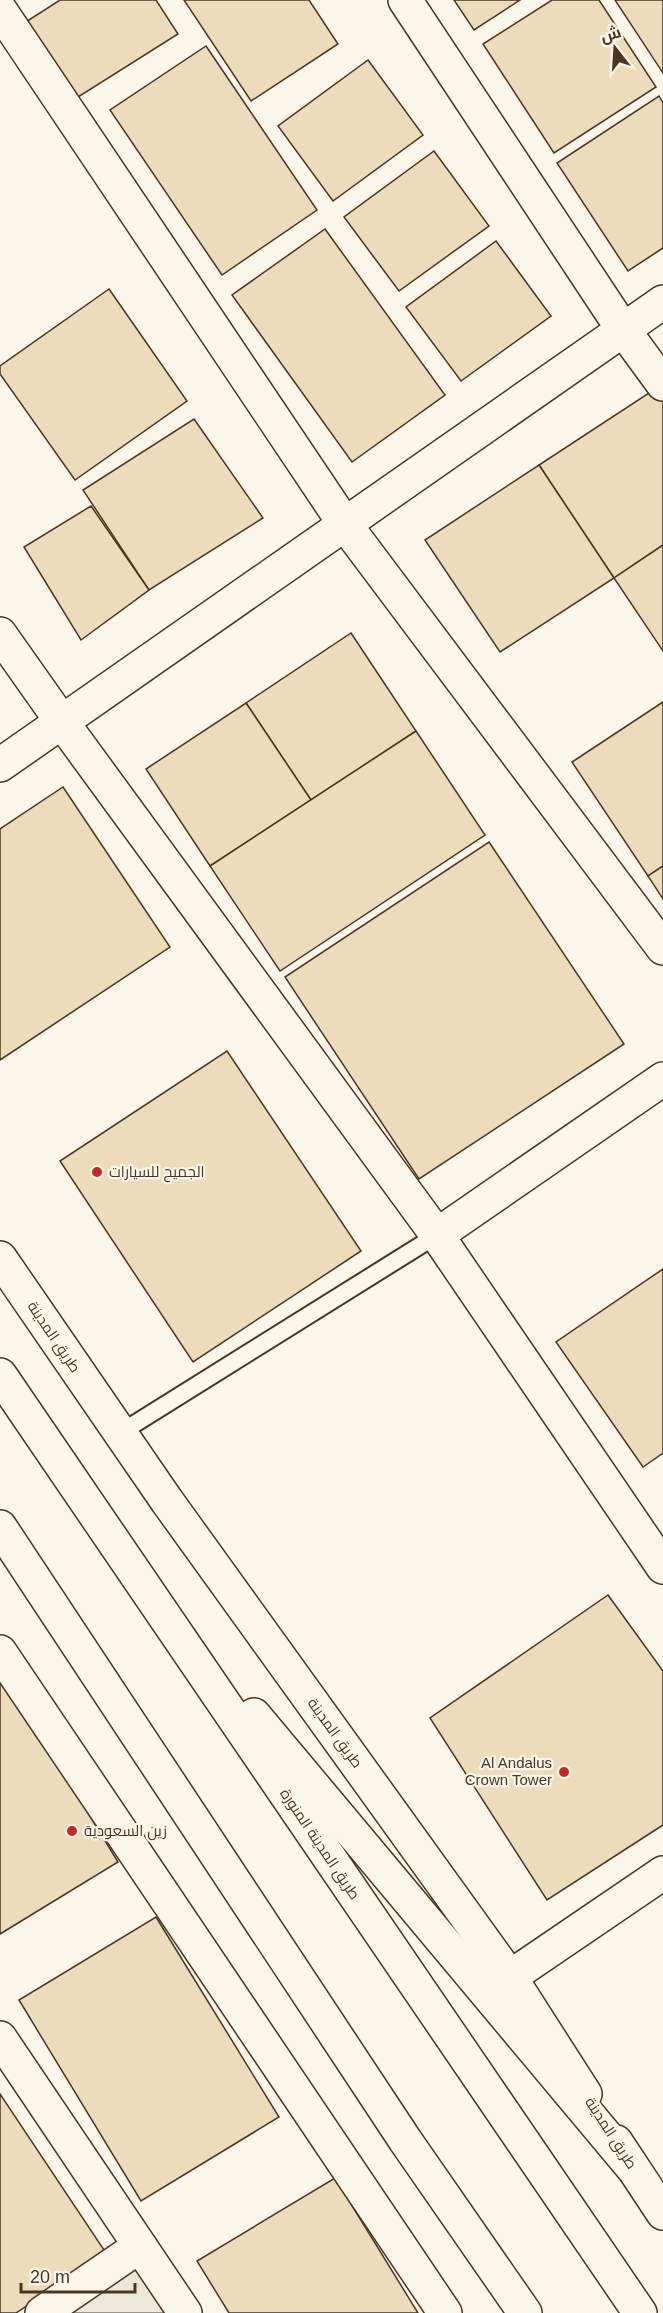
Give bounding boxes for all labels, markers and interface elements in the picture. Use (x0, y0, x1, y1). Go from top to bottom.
north arrow (585, 18, 645, 78)
text: ش (598, 23, 623, 46)
place label: الجميح للسيارات (109, 1163, 205, 1183)
marker: الجميح للسيارات (90, 1165, 104, 1179)
street label: طريق المدينة (23, 1298, 84, 1377)
street label: طريق المدينة (303, 1695, 366, 1772)
place label: Al Andalus Crown Tower (465, 1754, 552, 1788)
marker: Al Andalus Crown Tower (557, 1765, 571, 1779)
street label: طريق المدينة المنورة (275, 1785, 364, 1904)
place label: زين السعودية (84, 1822, 167, 1841)
marker: زين السعودية (65, 1824, 79, 1838)
street label: طريق المدينة (580, 2094, 641, 2173)
scale bar (21, 2256, 135, 2294)
text: 20 m (30, 2267, 70, 2287)

